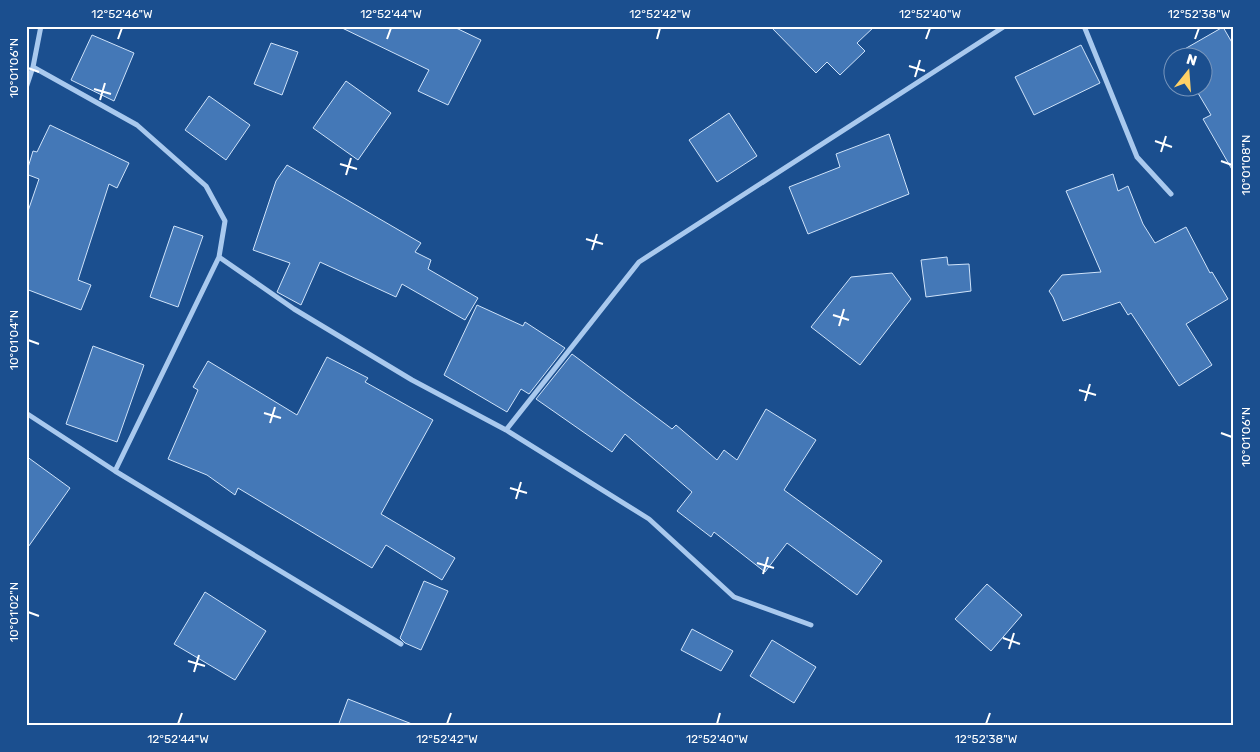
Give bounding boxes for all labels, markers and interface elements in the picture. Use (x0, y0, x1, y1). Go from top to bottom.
text: 12°52'46"W (91, 7, 153, 21)
text: 12°52'44"W (360, 7, 422, 21)
text: 12°52'42"W (629, 7, 691, 21)
text: 12°52'40"W (899, 7, 961, 21)
text: 12°52'38"W (1168, 7, 1231, 21)
text: 10°01'06"N (7, 38, 21, 98)
north arrow (1162, 48, 1212, 98)
text: N (1184, 50, 1199, 70)
text: 10°01'08"N (1239, 135, 1253, 195)
text: 10°01'04"N (7, 310, 21, 370)
text: 10°01'06"N (1239, 407, 1253, 467)
text: 10°01'02"N (7, 582, 21, 642)
text: 12°52'44"W (147, 732, 209, 746)
text: 12°52'42"W (416, 732, 478, 746)
text: 12°52'40"W (686, 732, 748, 746)
text: 12°52'38"W (955, 732, 1018, 746)

